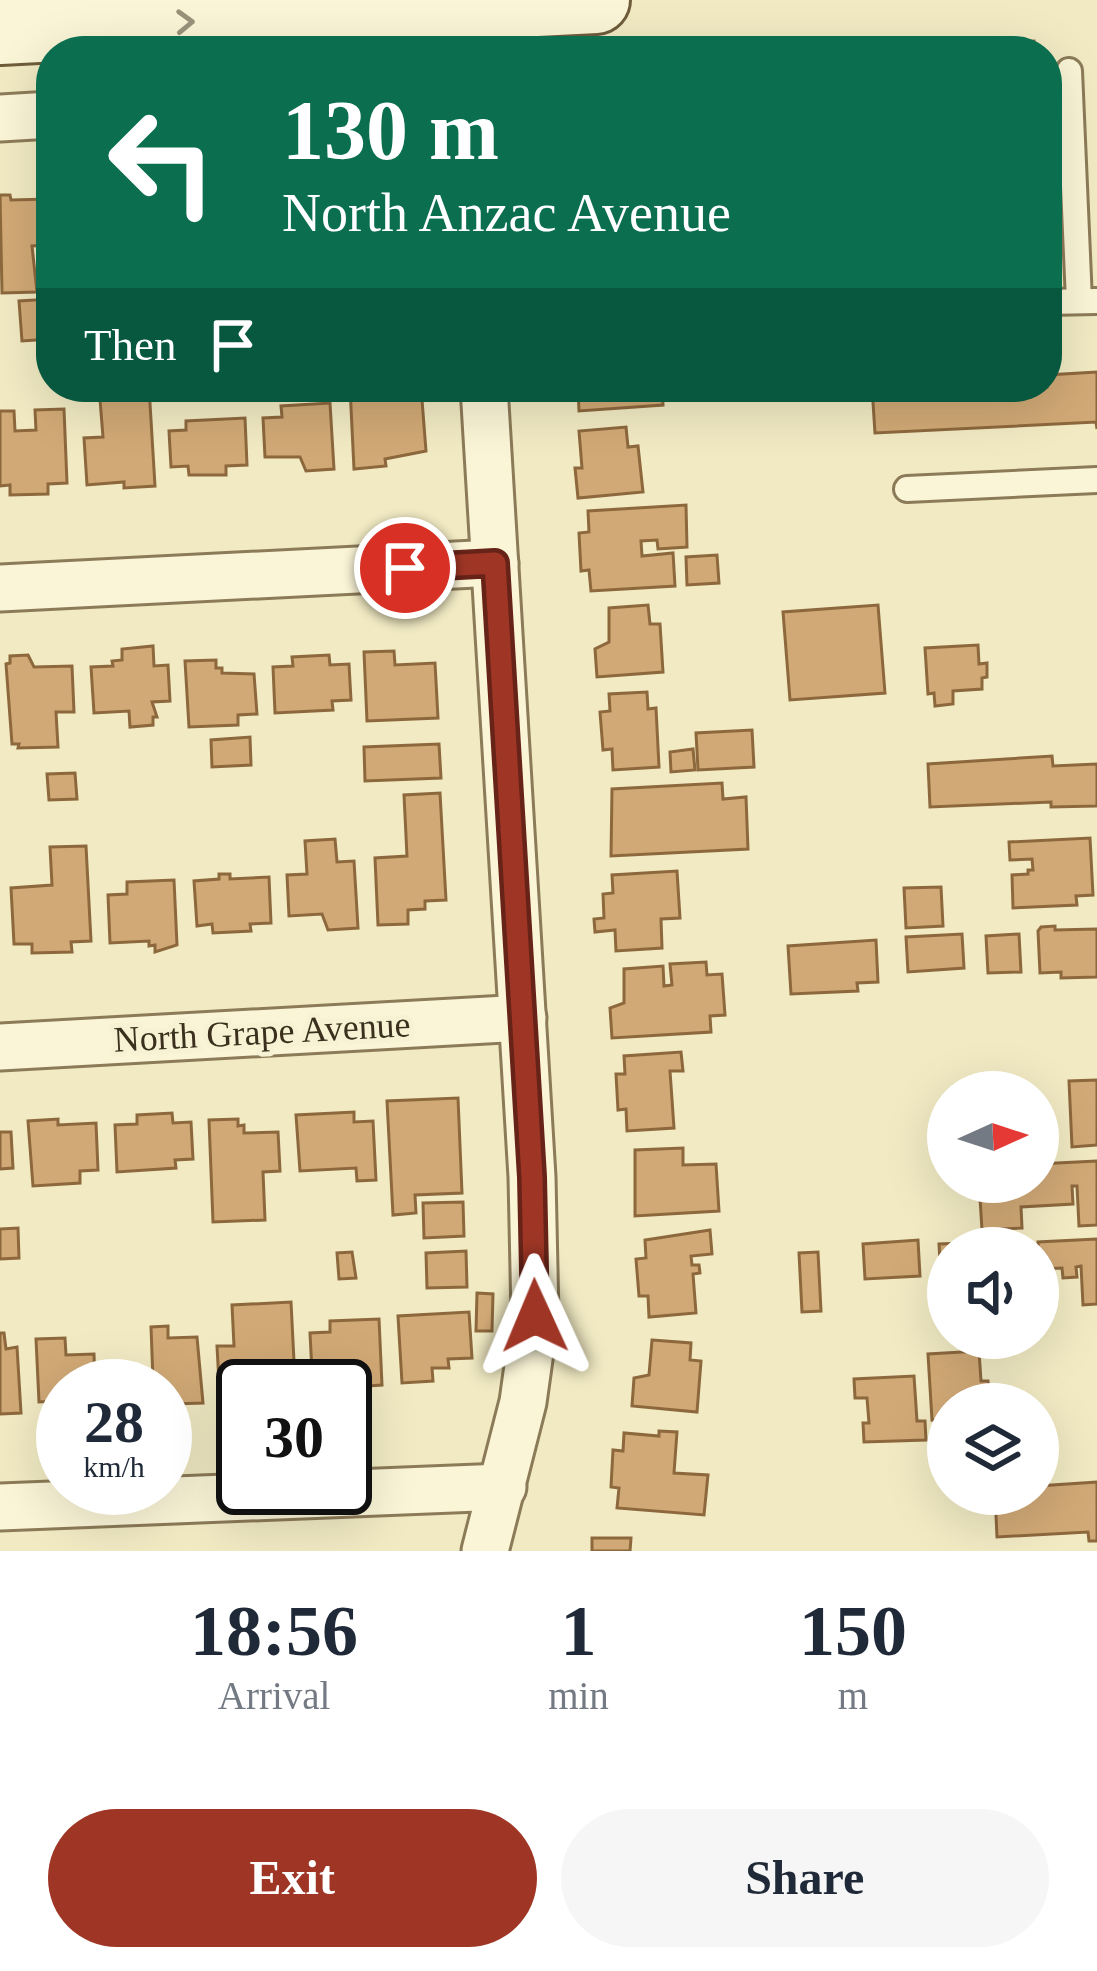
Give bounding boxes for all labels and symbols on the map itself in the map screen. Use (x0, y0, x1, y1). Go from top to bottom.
one-way arrow (176, 10, 195, 36)
pin (354, 517, 456, 619)
street label: North Grape Avenue (113, 1004, 411, 1060)
north arrow (927, 1071, 1059, 1203)
position arrow (472, 1253, 598, 1379)
speed limit sign: 30 (216, 1359, 372, 1515)

